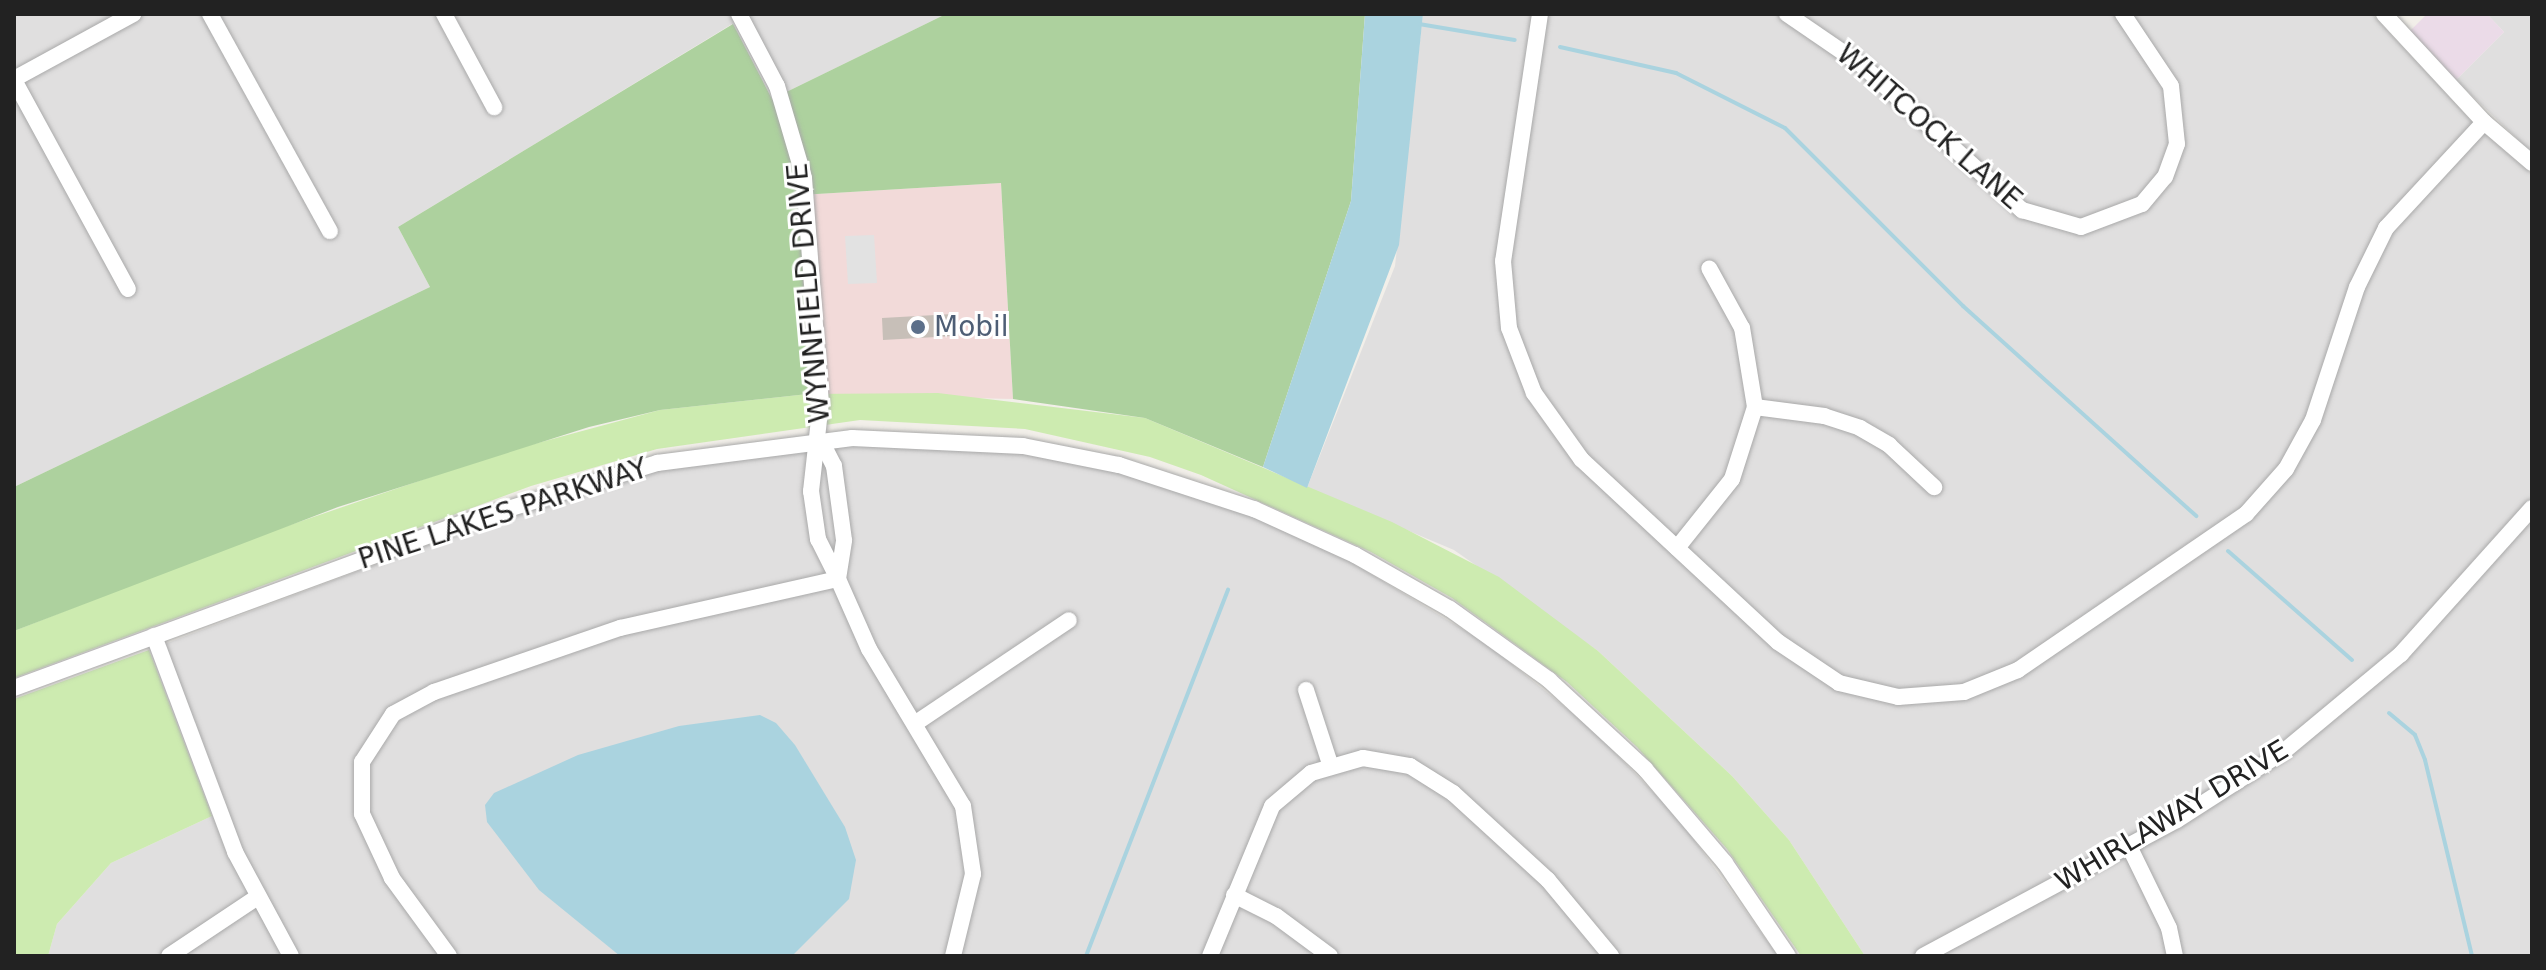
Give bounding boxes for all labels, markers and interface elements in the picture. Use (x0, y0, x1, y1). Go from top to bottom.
street label: WHITCOCK LANE (1829, 37, 2029, 217)
street label: WYNNFIELD DRIVE (781, 162, 837, 424)
place label: Mobil (934, 310, 1009, 344)
marker: Mobil (909, 318, 927, 336)
street label: PINE LAKES PARKWAY (354, 451, 652, 577)
street label: WHIRLAWAY DRIVE (2050, 733, 2294, 899)

